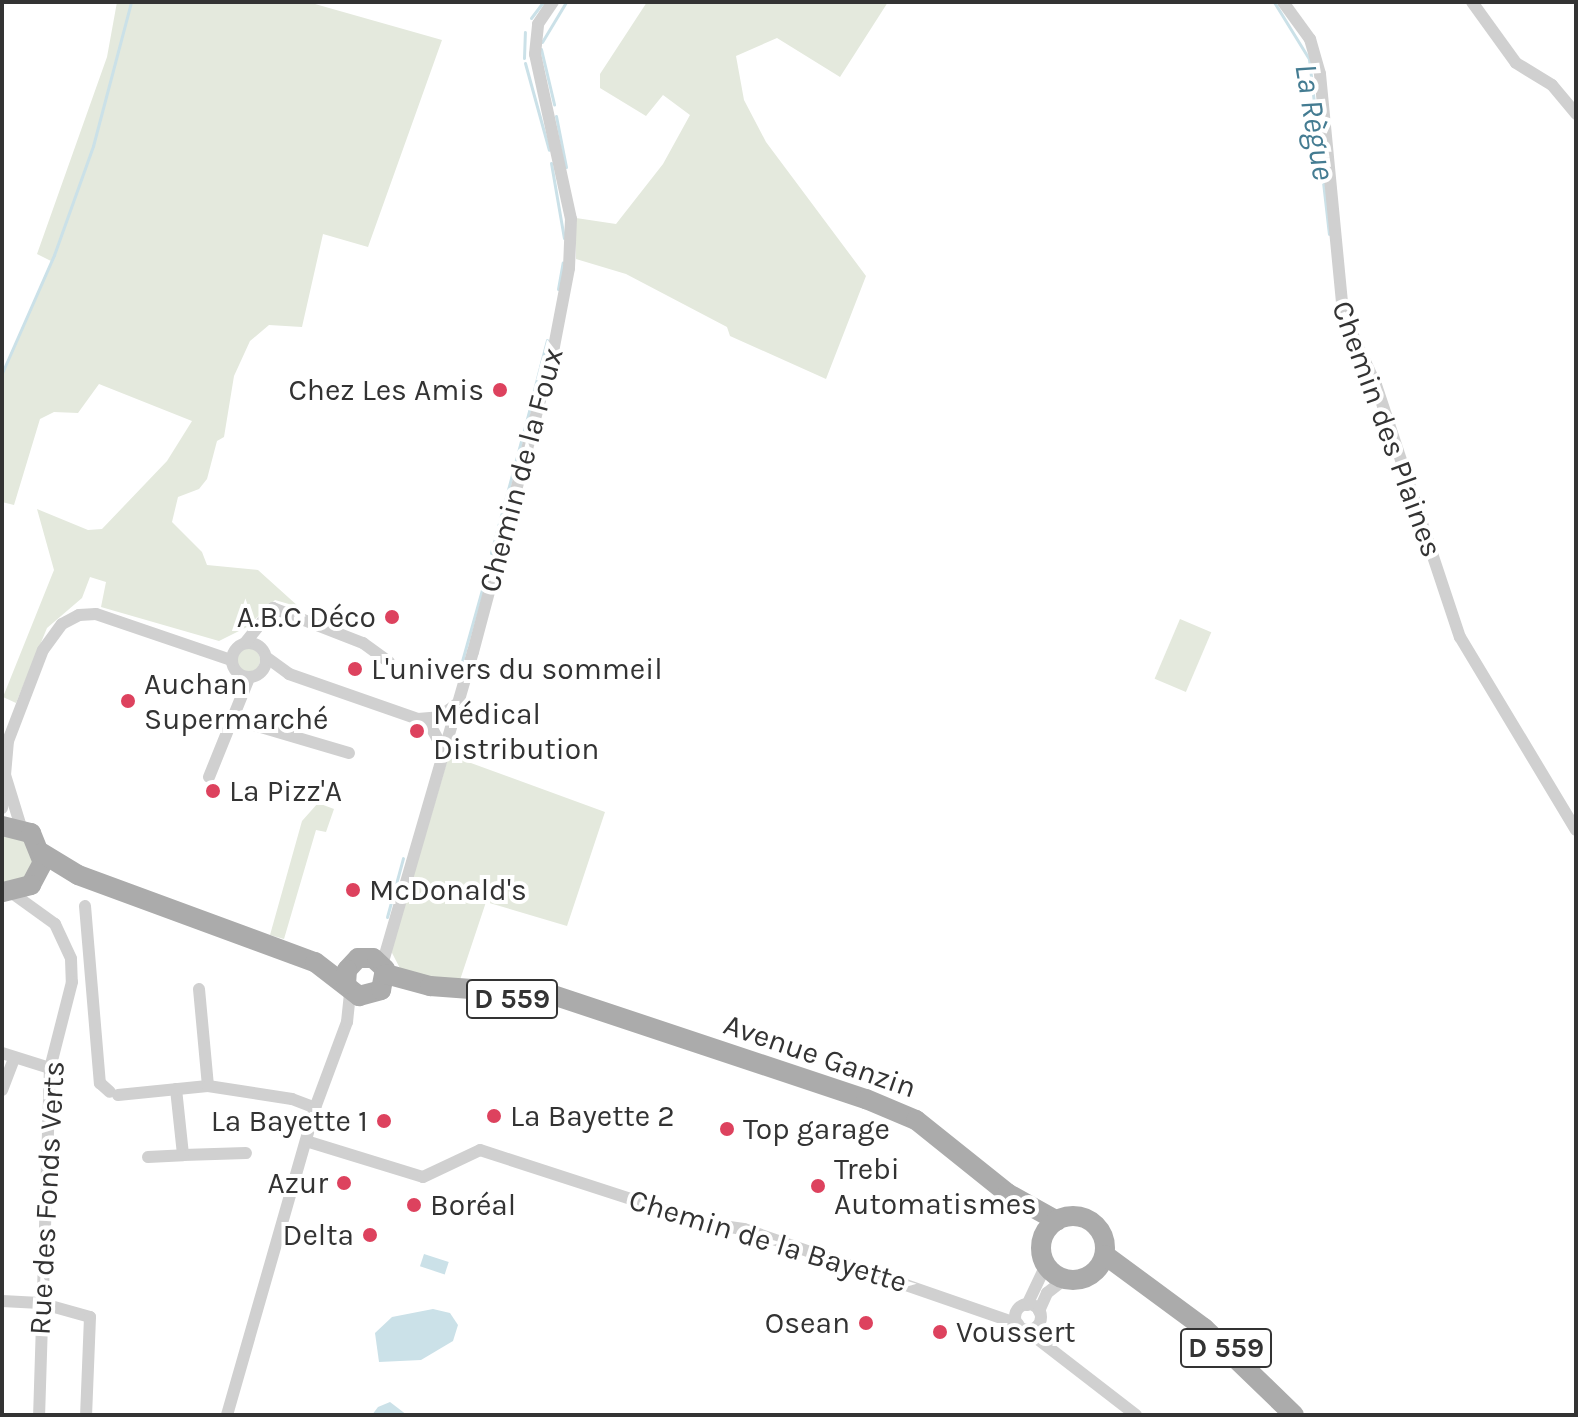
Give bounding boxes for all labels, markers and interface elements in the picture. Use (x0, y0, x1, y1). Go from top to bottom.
water label: La Règue (1286, 61, 1342, 183)
street label: Chemin des Plaines (1324, 296, 1450, 562)
street label: Chemin de la Foux (471, 344, 571, 596)
place label: Chez Les Amis (288, 372, 484, 408)
marker: Chez Les Amis (491, 381, 509, 399)
place label: A.B.C Déco (237, 599, 376, 635)
marker: A.B.C Déco (383, 608, 401, 626)
place label: L'univers du sommeil (371, 651, 663, 687)
marker: L'univers du sommeil (346, 660, 364, 678)
place label: Auchan Supermarché (144, 666, 328, 736)
marker: Auchan Supermarché (119, 692, 137, 710)
place label: Médical Distribution (433, 696, 599, 766)
marker: Médical Distribution (408, 722, 426, 740)
place label: La Pizz'A (229, 773, 342, 809)
marker: La Pizz'A (204, 782, 222, 800)
place label: McDonald's (369, 872, 527, 908)
marker: McDonald's (344, 881, 362, 899)
road number: D 559 (466, 975, 558, 1023)
street label: Avenue Ganzin (719, 1006, 921, 1106)
street label: Rue des Fonds Verts (22, 1060, 72, 1336)
place label: La Bayette 2 (510, 1098, 675, 1134)
place label: La Bayette 1 (211, 1103, 368, 1139)
marker: La Bayette 2 (485, 1107, 503, 1125)
place label: Top garage (743, 1111, 890, 1147)
marker: La Bayette 1 (375, 1112, 393, 1130)
marker: Top garage (718, 1120, 736, 1138)
place label: Trebi Automatismes (834, 1151, 1037, 1222)
place label: Azur (268, 1165, 328, 1201)
marker: Azur (335, 1174, 353, 1192)
marker: Trebi Automatismes (809, 1177, 827, 1195)
street label: Chemin de la Bayette (625, 1182, 911, 1300)
place label: Boréal (430, 1187, 516, 1223)
marker: Boréal (405, 1196, 423, 1214)
place label: Delta (283, 1217, 354, 1253)
marker: Delta (361, 1226, 379, 1244)
place label: Osean (765, 1305, 850, 1341)
marker: Osean (857, 1314, 875, 1332)
place label: Voussert (956, 1314, 1076, 1350)
marker: Voussert (931, 1323, 949, 1341)
road number: D 559 (1180, 1324, 1272, 1372)

